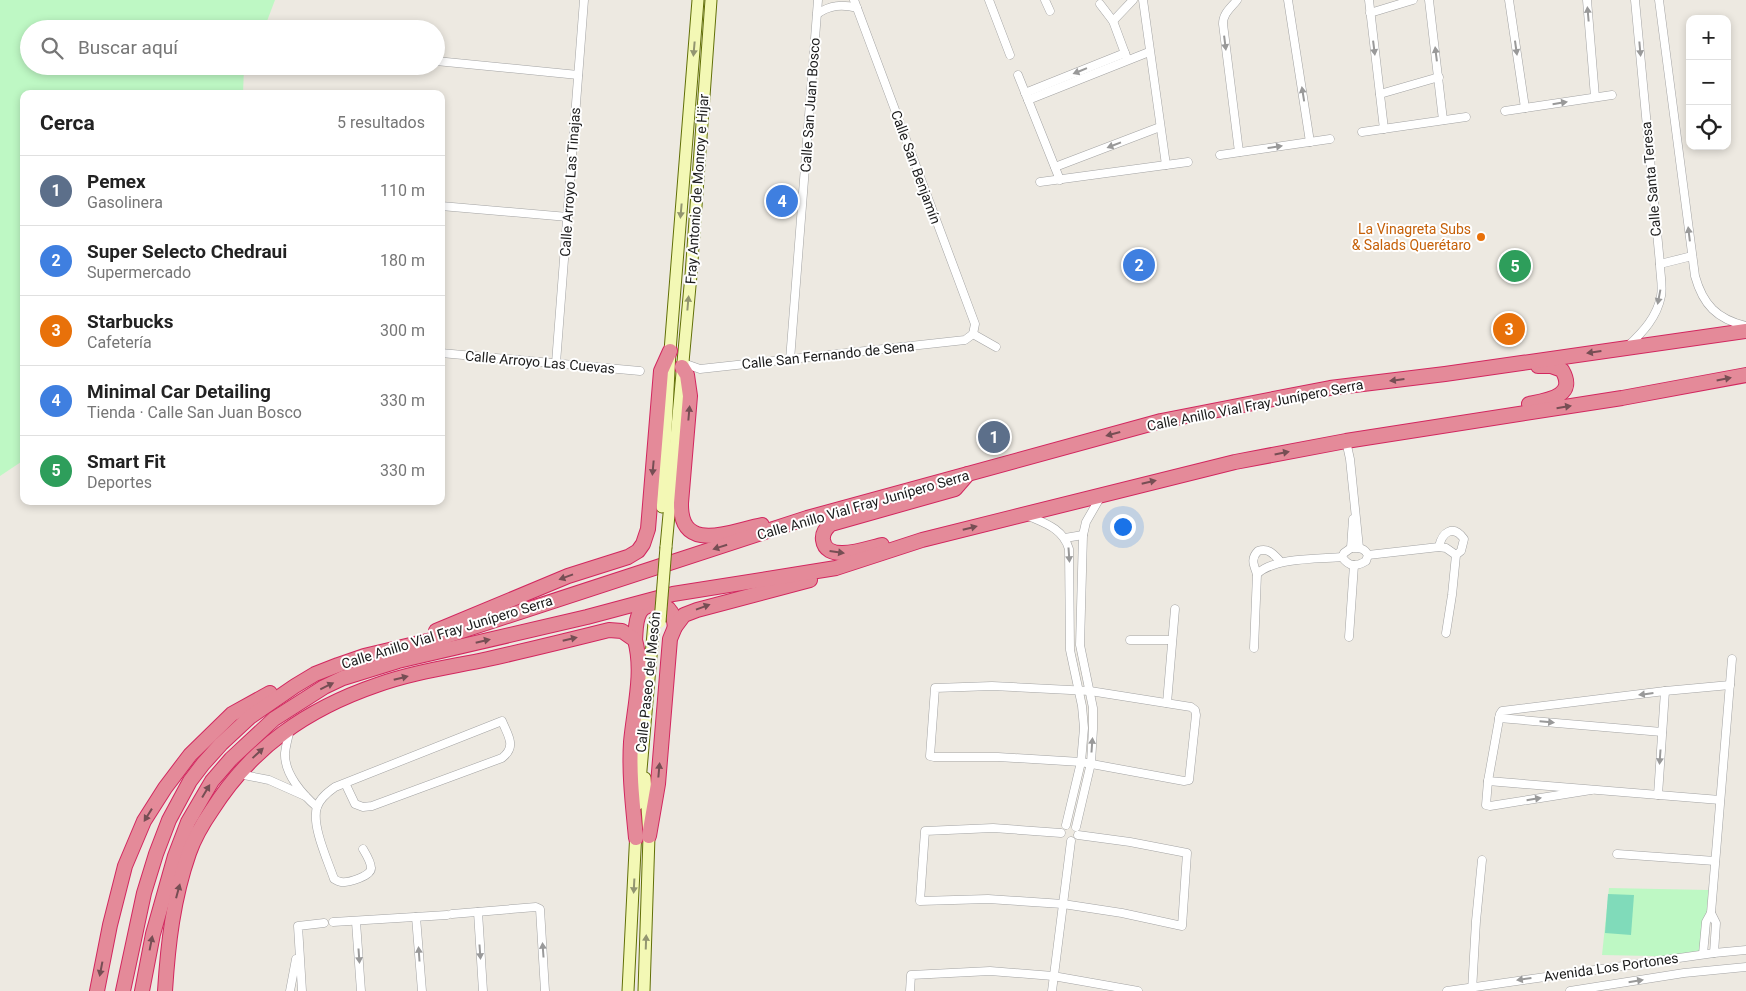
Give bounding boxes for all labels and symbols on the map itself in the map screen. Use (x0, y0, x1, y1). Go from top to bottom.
one-way arrow (1584, 6, 1592, 22)
one-way arrow (1221, 36, 1229, 52)
street label: Calle San Juan Bosco (797, 37, 823, 173)
one-way arrow (690, 41, 698, 57)
one-way arrow (1371, 41, 1379, 57)
one-way arrow (1512, 41, 1520, 57)
one-way arrow (1636, 41, 1644, 57)
one-way arrow (1431, 46, 1439, 62)
one-way arrow (1072, 68, 1087, 75)
one-way arrow (1298, 85, 1306, 101)
street label: Fray Antonio de Monroy e Hijar (682, 93, 712, 285)
one-way arrow (1552, 98, 1568, 106)
street label: Calle Arroyo Las Tinajas (557, 107, 583, 257)
street label: Calle San Benjamín (888, 108, 944, 226)
street label: Calle Santa Teresa (1638, 121, 1664, 237)
one-way arrow (1107, 142, 1122, 149)
one-way arrow (1267, 143, 1283, 151)
pin: 4 (766, 182, 798, 220)
one-way arrow (677, 203, 685, 219)
place label: La Vinagreta Subs & Salads Querétaro (1352, 221, 1471, 253)
one-way arrow (1685, 226, 1693, 242)
marker: La Vinagreta Subs & Salads Querétaro (1475, 231, 1487, 243)
pin: 2 (1123, 246, 1155, 284)
pin: 5 (1499, 247, 1531, 285)
one-way arrow (1655, 290, 1663, 306)
one-way arrow (685, 295, 693, 311)
pin: 3 (1493, 310, 1525, 348)
street label: Calle San Fernando de Sena (741, 338, 915, 372)
street label: Calle Arroyo Las Cuevas (464, 347, 616, 377)
one-way arrow (1585, 348, 1601, 356)
one-way arrow (1716, 375, 1732, 383)
street label: Calle Anillo Vial Fray Junípero Serra (1146, 376, 1364, 434)
one-way arrow (1389, 376, 1405, 384)
one-way arrow (1556, 403, 1572, 411)
one-way arrow (685, 405, 693, 421)
pin: 1 (978, 418, 1010, 456)
one-way arrow (1106, 430, 1121, 438)
one-way arrow (1275, 448, 1291, 456)
one-way arrow (649, 460, 657, 476)
street label: Calle Anillo Vial Fray Junípero Serra (755, 467, 971, 543)
one-way arrow (1142, 478, 1157, 486)
your location (1110, 514, 1136, 540)
one-way arrow (962, 524, 977, 532)
one-way arrow (712, 543, 727, 551)
one-way arrow (829, 548, 845, 556)
one-way arrow (1065, 548, 1073, 564)
one-way arrow (558, 574, 573, 582)
street label: Calle Anillo Vial Fray Junípero Serra (339, 592, 555, 672)
one-way arrow (696, 603, 711, 611)
street label: Calle Paseo del Mesón (633, 611, 663, 753)
one-way arrow (563, 635, 578, 643)
one-way arrow (475, 637, 490, 645)
one-way arrow (394, 674, 409, 682)
one-way arrow (320, 682, 334, 690)
one-way arrow (1638, 690, 1654, 698)
one-way arrow (1540, 718, 1556, 726)
one-way arrow (1089, 736, 1097, 752)
one-way arrow (252, 747, 264, 759)
one-way arrow (1656, 750, 1664, 766)
one-way arrow (656, 762, 664, 778)
one-way arrow (201, 785, 210, 798)
one-way arrow (1526, 795, 1542, 803)
one-way arrow (143, 808, 152, 821)
one-way arrow (629, 879, 637, 895)
one-way arrow (174, 883, 182, 898)
one-way arrow (642, 934, 650, 950)
one-way arrow (148, 935, 156, 951)
one-way arrow (538, 942, 546, 958)
one-way arrow (477, 944, 485, 960)
one-way arrow (415, 946, 423, 962)
one-way arrow (355, 949, 363, 965)
street label: Avenida Los Portones (1543, 950, 1679, 984)
one-way arrow (97, 962, 105, 977)
one-way arrow (1516, 976, 1532, 984)
one-way arrow (1628, 976, 1644, 984)

